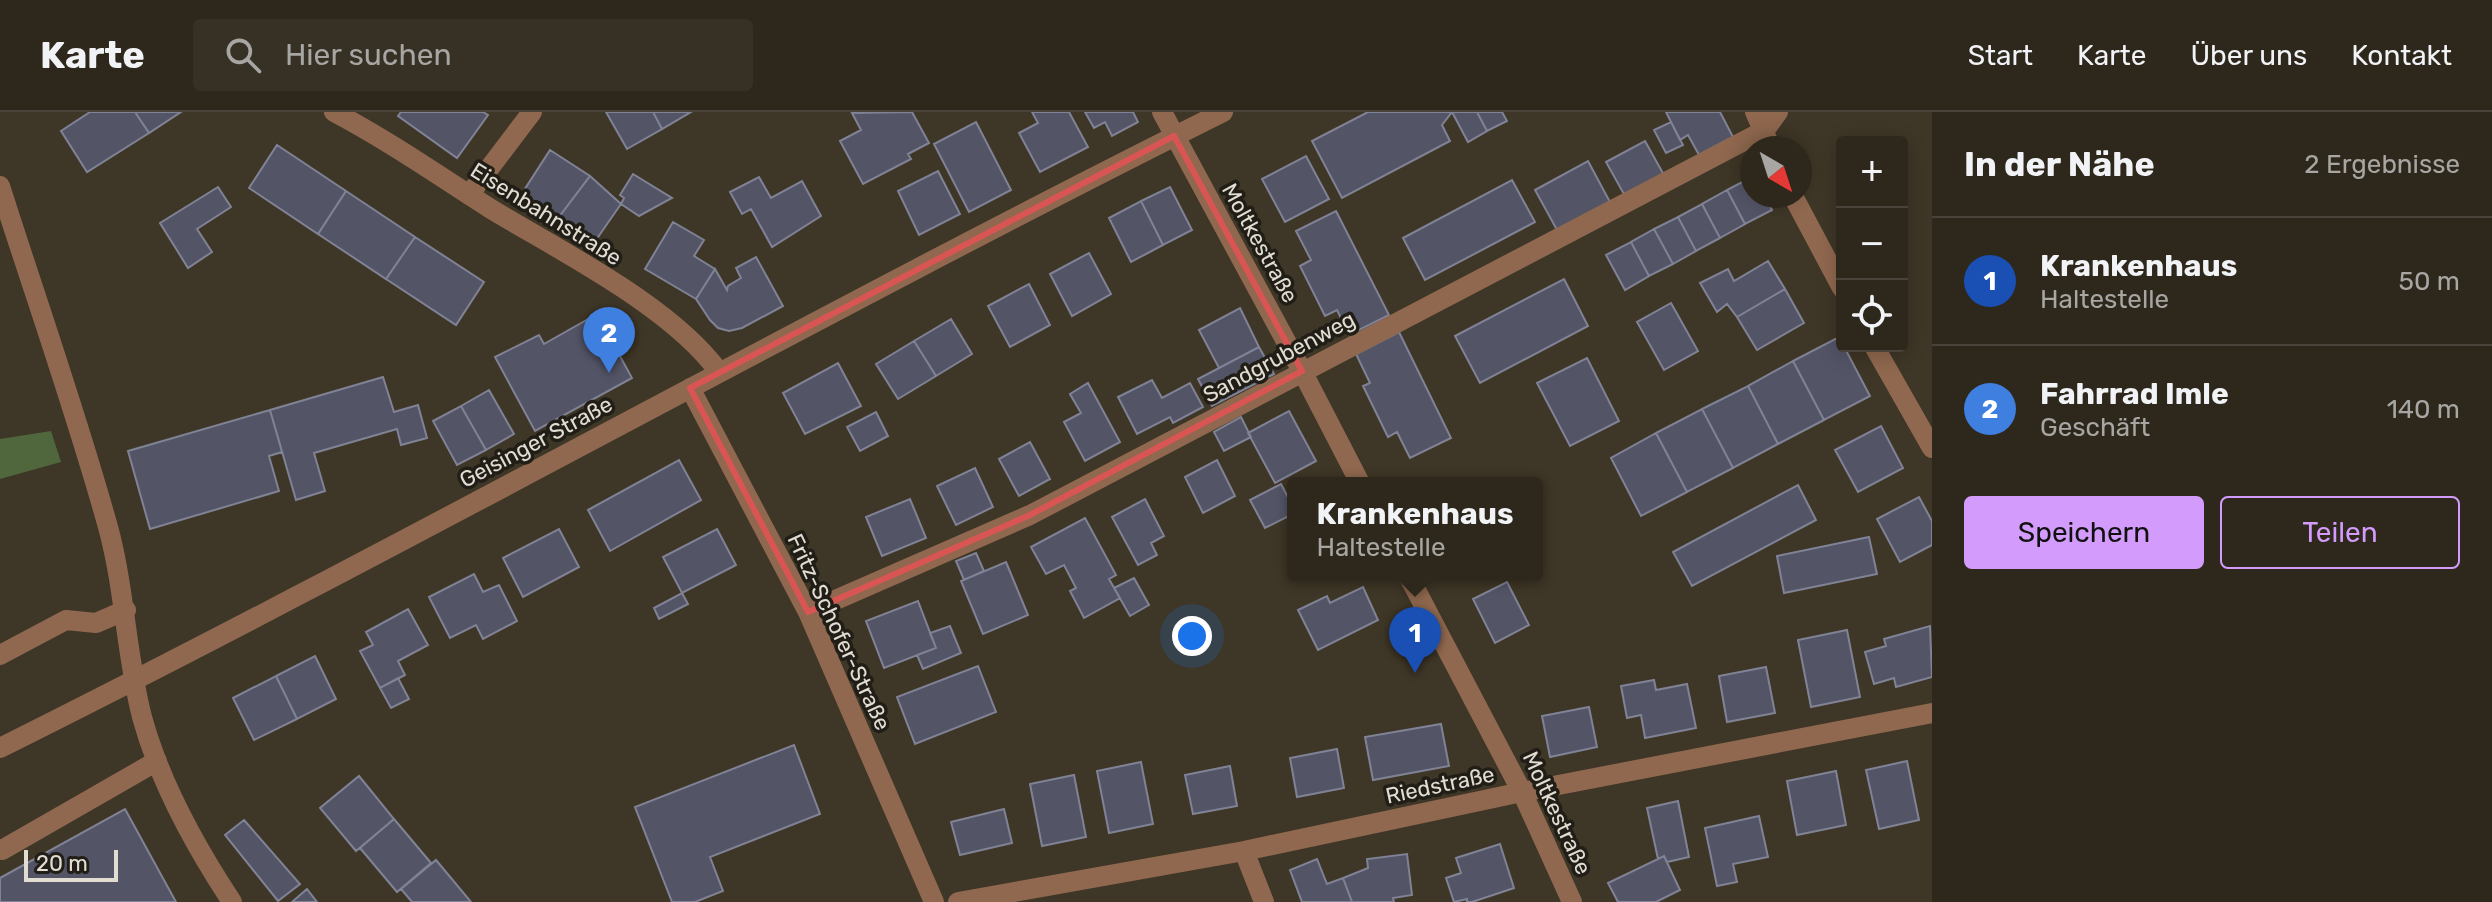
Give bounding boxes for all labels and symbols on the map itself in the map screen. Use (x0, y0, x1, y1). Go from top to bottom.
north arrow (1740, 136, 1812, 208)
street label: Eisenbahnstraße (466, 157, 626, 271)
street label: Moltkestraße (1216, 178, 1304, 308)
street label: Sandgrubenweg (1198, 306, 1360, 408)
pin: 2 (583, 307, 635, 373)
street label: Geisinger Straße (455, 390, 617, 494)
street label: Fritz-Schofer-Straße (782, 529, 896, 735)
pin: 1 (1389, 607, 1441, 673)
your location (1172, 616, 1212, 656)
street label: Moltkestraße (1517, 747, 1597, 879)
street label: Riedstraße (1383, 760, 1497, 810)
scale bar (24, 846, 118, 882)

